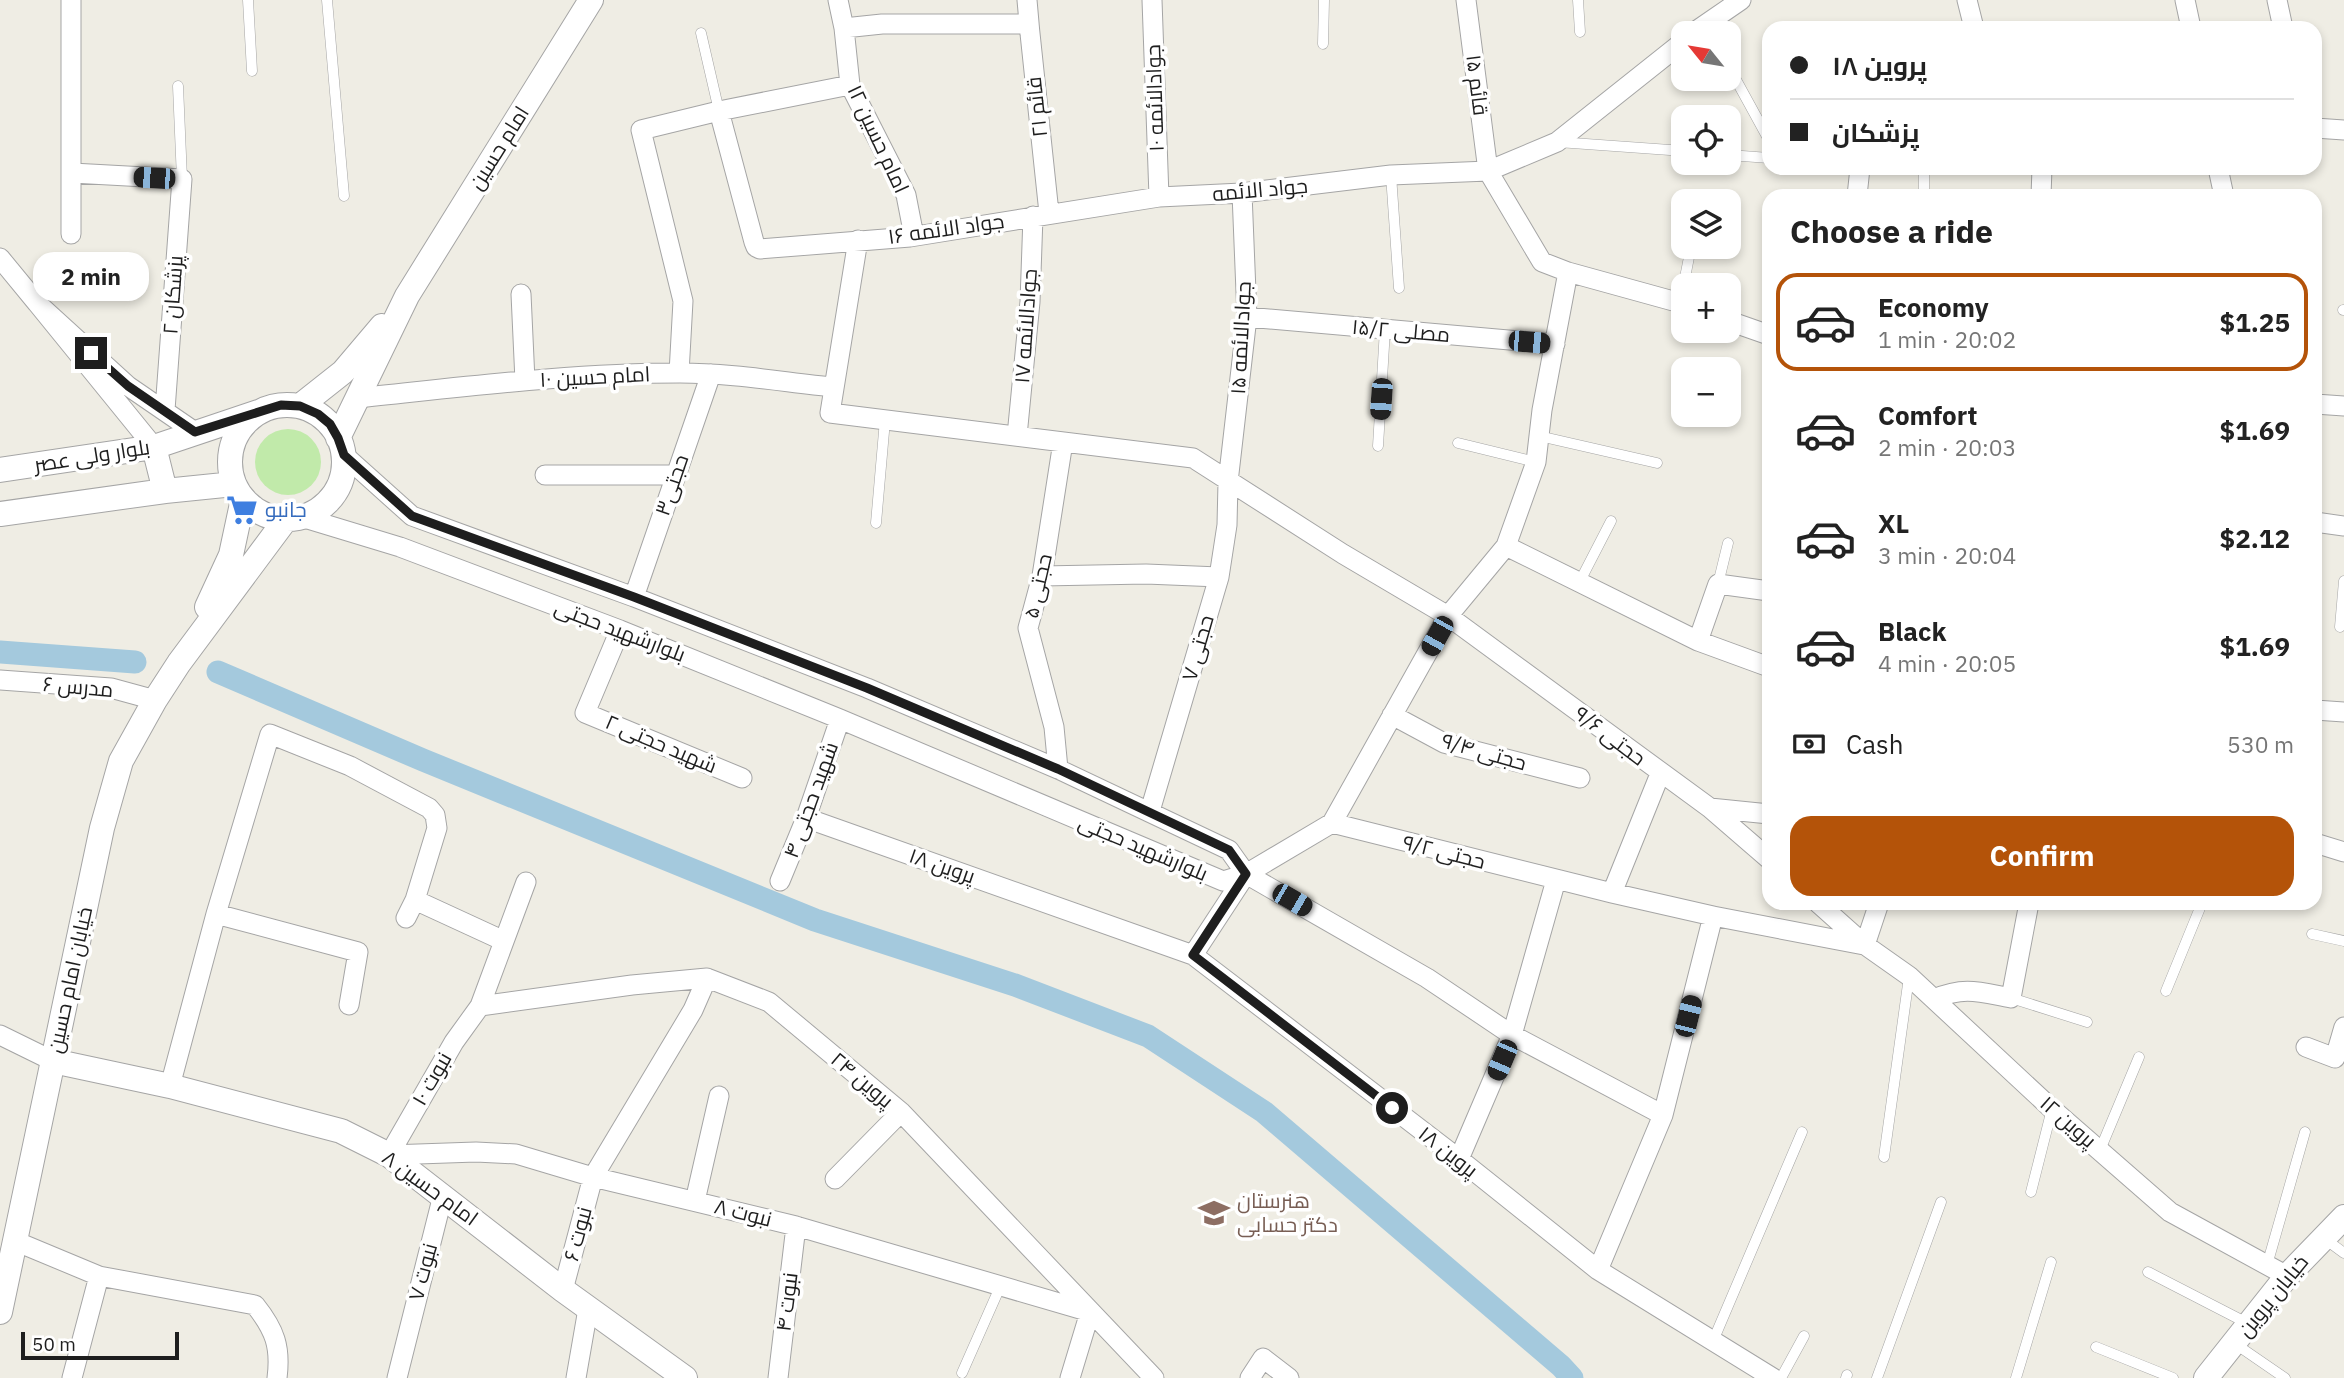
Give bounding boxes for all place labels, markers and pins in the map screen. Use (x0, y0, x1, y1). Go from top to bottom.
supermarket icon: جانبو (225, 493, 259, 527)
place label: جانبو (265, 495, 307, 523)
place label: هنرستان دکتر حسابی (1237, 1186, 1338, 1238)
school or university icon: هنرستان دکتر حسابی (1197, 1196, 1231, 1230)

